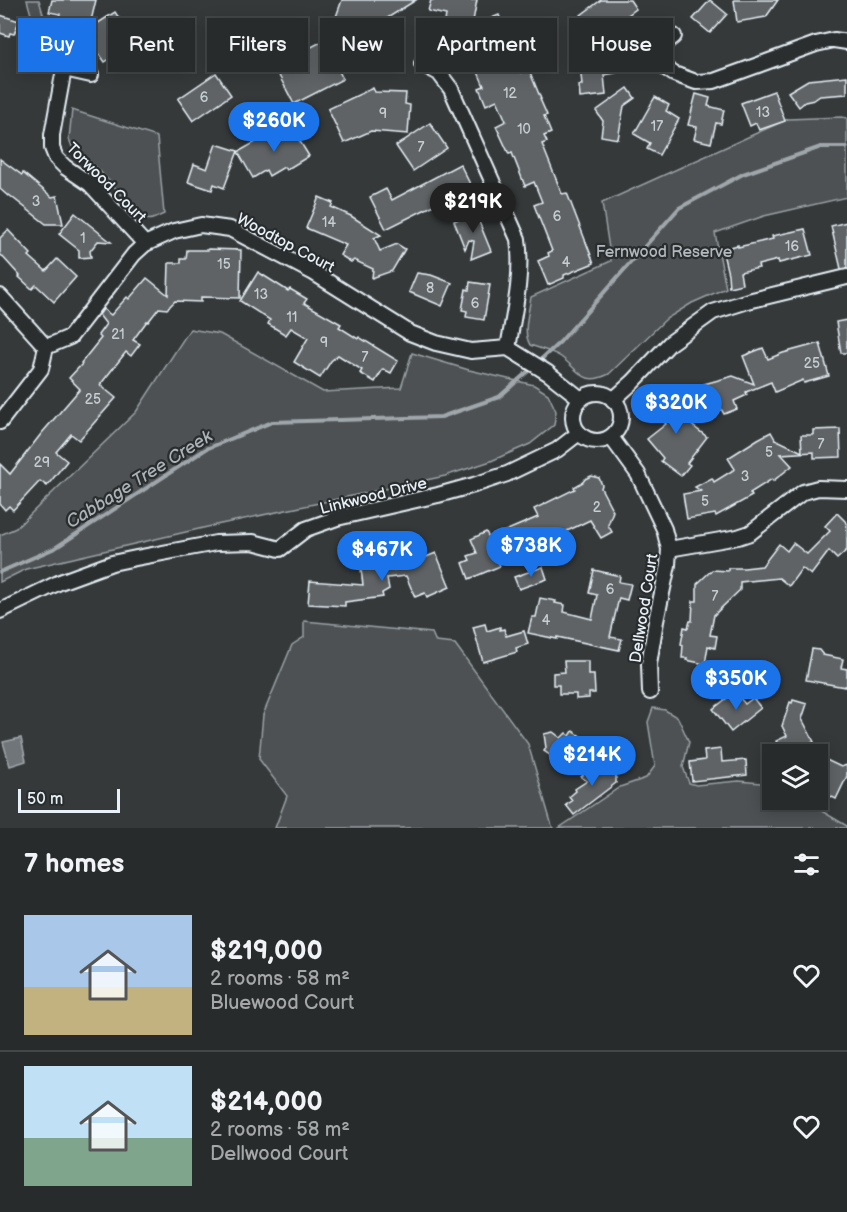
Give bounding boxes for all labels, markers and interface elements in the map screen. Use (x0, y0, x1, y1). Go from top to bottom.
chip: Buy (18, 18, 96, 72)
chip: Rent (108, 18, 195, 72)
chip: Filters (207, 18, 308, 72)
chip: New (320, 18, 404, 72)
chip: Apartment (416, 18, 557, 72)
chip: House (569, 18, 673, 72)
house number: 12 (503, 85, 518, 102)
house number: 6 (200, 89, 209, 106)
pin: $260K (232, 102, 316, 153)
house number: 13 (756, 104, 770, 121)
house number: 9 (379, 105, 387, 122)
text: $260K (242, 109, 306, 133)
house number: 17 (651, 118, 663, 135)
house number: 10 (517, 121, 531, 138)
street label: Torwood Court (62, 139, 150, 227)
house number: 7 (418, 139, 425, 156)
pin: $219K (431, 183, 515, 234)
text: $219K (444, 190, 502, 214)
house number: 3 (32, 193, 40, 210)
house number: 6 (553, 208, 562, 225)
street label: Woodtop Court (233, 210, 338, 277)
house number: 14 (322, 214, 336, 231)
house number: 1 (80, 230, 86, 247)
house number: 16 (785, 238, 799, 255)
park label: Fernwood Reserve (596, 243, 733, 262)
house number: 4 (562, 254, 571, 271)
house number: 15 (217, 256, 231, 273)
house number: 8 (426, 280, 434, 297)
house number: 13 (254, 286, 268, 303)
house number: 6 (471, 295, 480, 312)
house number: 11 (287, 309, 297, 326)
house number: 21 (111, 326, 125, 343)
house number: 9 (320, 334, 328, 351)
house number: 7 (362, 349, 369, 366)
house number: 25 (804, 355, 820, 372)
pin: $320K (634, 384, 718, 435)
house number: 25 (85, 391, 101, 408)
text: $320K (645, 391, 707, 415)
water label: Cabbage Tree Creek (62, 425, 217, 533)
house number: 7 (818, 436, 825, 453)
house number: 5 (765, 444, 773, 461)
house number: 29 (34, 454, 50, 471)
house number: 3 (741, 468, 749, 485)
street label: Linkwood Drive (318, 474, 429, 519)
house number: 5 (701, 493, 709, 510)
house number: 2 (593, 499, 602, 516)
pin: $738K (489, 527, 573, 578)
pin: $467K (340, 531, 424, 582)
text: $738K (500, 534, 562, 558)
text: $467K (351, 538, 413, 562)
street label: Dellwood Court (626, 552, 663, 664)
house number: 6 (606, 581, 615, 598)
house number: 7 (712, 588, 719, 605)
house number: 4 (542, 612, 551, 629)
pin: $350K (694, 660, 778, 711)
text: $350K (705, 667, 767, 691)
pin: $214K (550, 736, 634, 787)
text: $214K (563, 743, 621, 767)
map controls (762, 744, 828, 810)
button: layers (762, 744, 828, 810)
scale bar (18, 786, 120, 814)
text: 50 m (27, 790, 63, 809)
icon: filters (790, 848, 823, 881)
text: 7 homes (24, 849, 124, 880)
text: $219,000 (210, 936, 323, 967)
icon: home (72, 939, 144, 1011)
icon: heart (790, 959, 823, 992)
text: 2 rooms · 58 m² (210, 967, 350, 991)
text: Bluewood Court (210, 991, 354, 1015)
text: $214,000 (210, 1087, 323, 1118)
icon: home (72, 1090, 144, 1162)
icon: heart (790, 1110, 823, 1143)
text: 2 rooms · 58 m² (210, 1118, 350, 1142)
text: Dellwood Court (210, 1142, 348, 1166)

